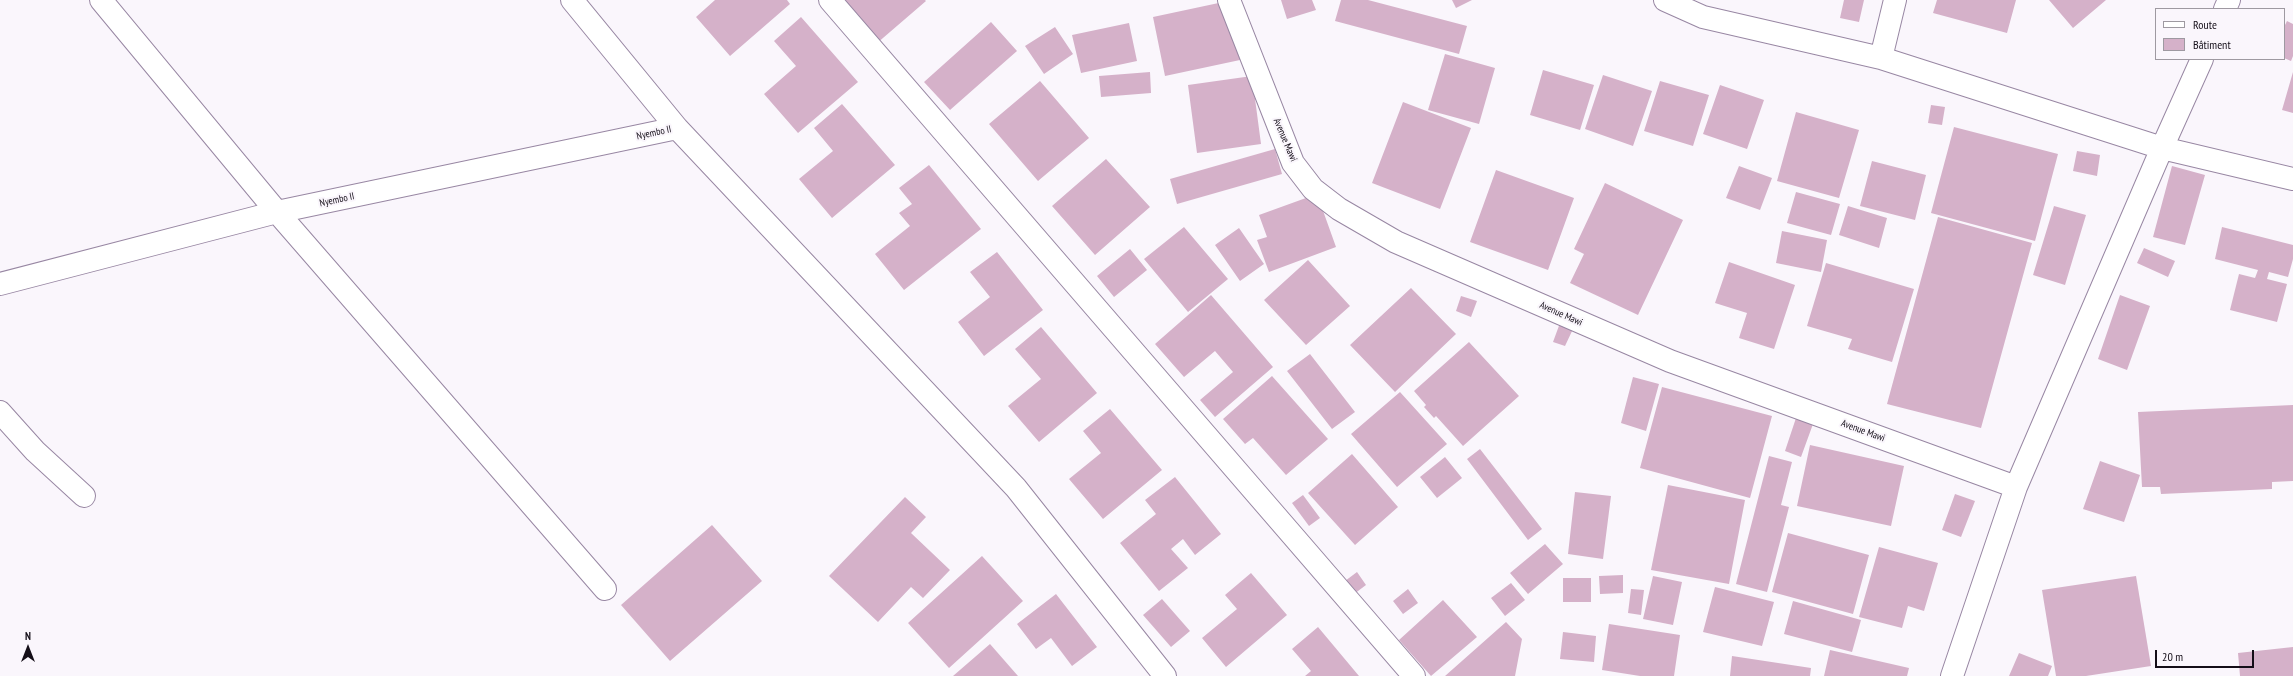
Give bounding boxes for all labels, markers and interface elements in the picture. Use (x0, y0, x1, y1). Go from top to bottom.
legend (2155, 8, 2285, 60)
text: Route (2193, 17, 2217, 32)
text: Bâtiment (2193, 37, 2231, 52)
street label: Avenue Mawi (1271, 117, 1299, 163)
street label: Nyembo II (636, 123, 672, 143)
street label: Nyembo II (319, 190, 355, 210)
street label: Avenue Mawi (1538, 299, 1584, 329)
street label: Avenue Mawi (1839, 418, 1887, 444)
north arrow (8, 628, 48, 668)
text: N (25, 629, 31, 643)
scale bar (2157, 642, 2256, 668)
text: 20 m (2162, 649, 2183, 664)

